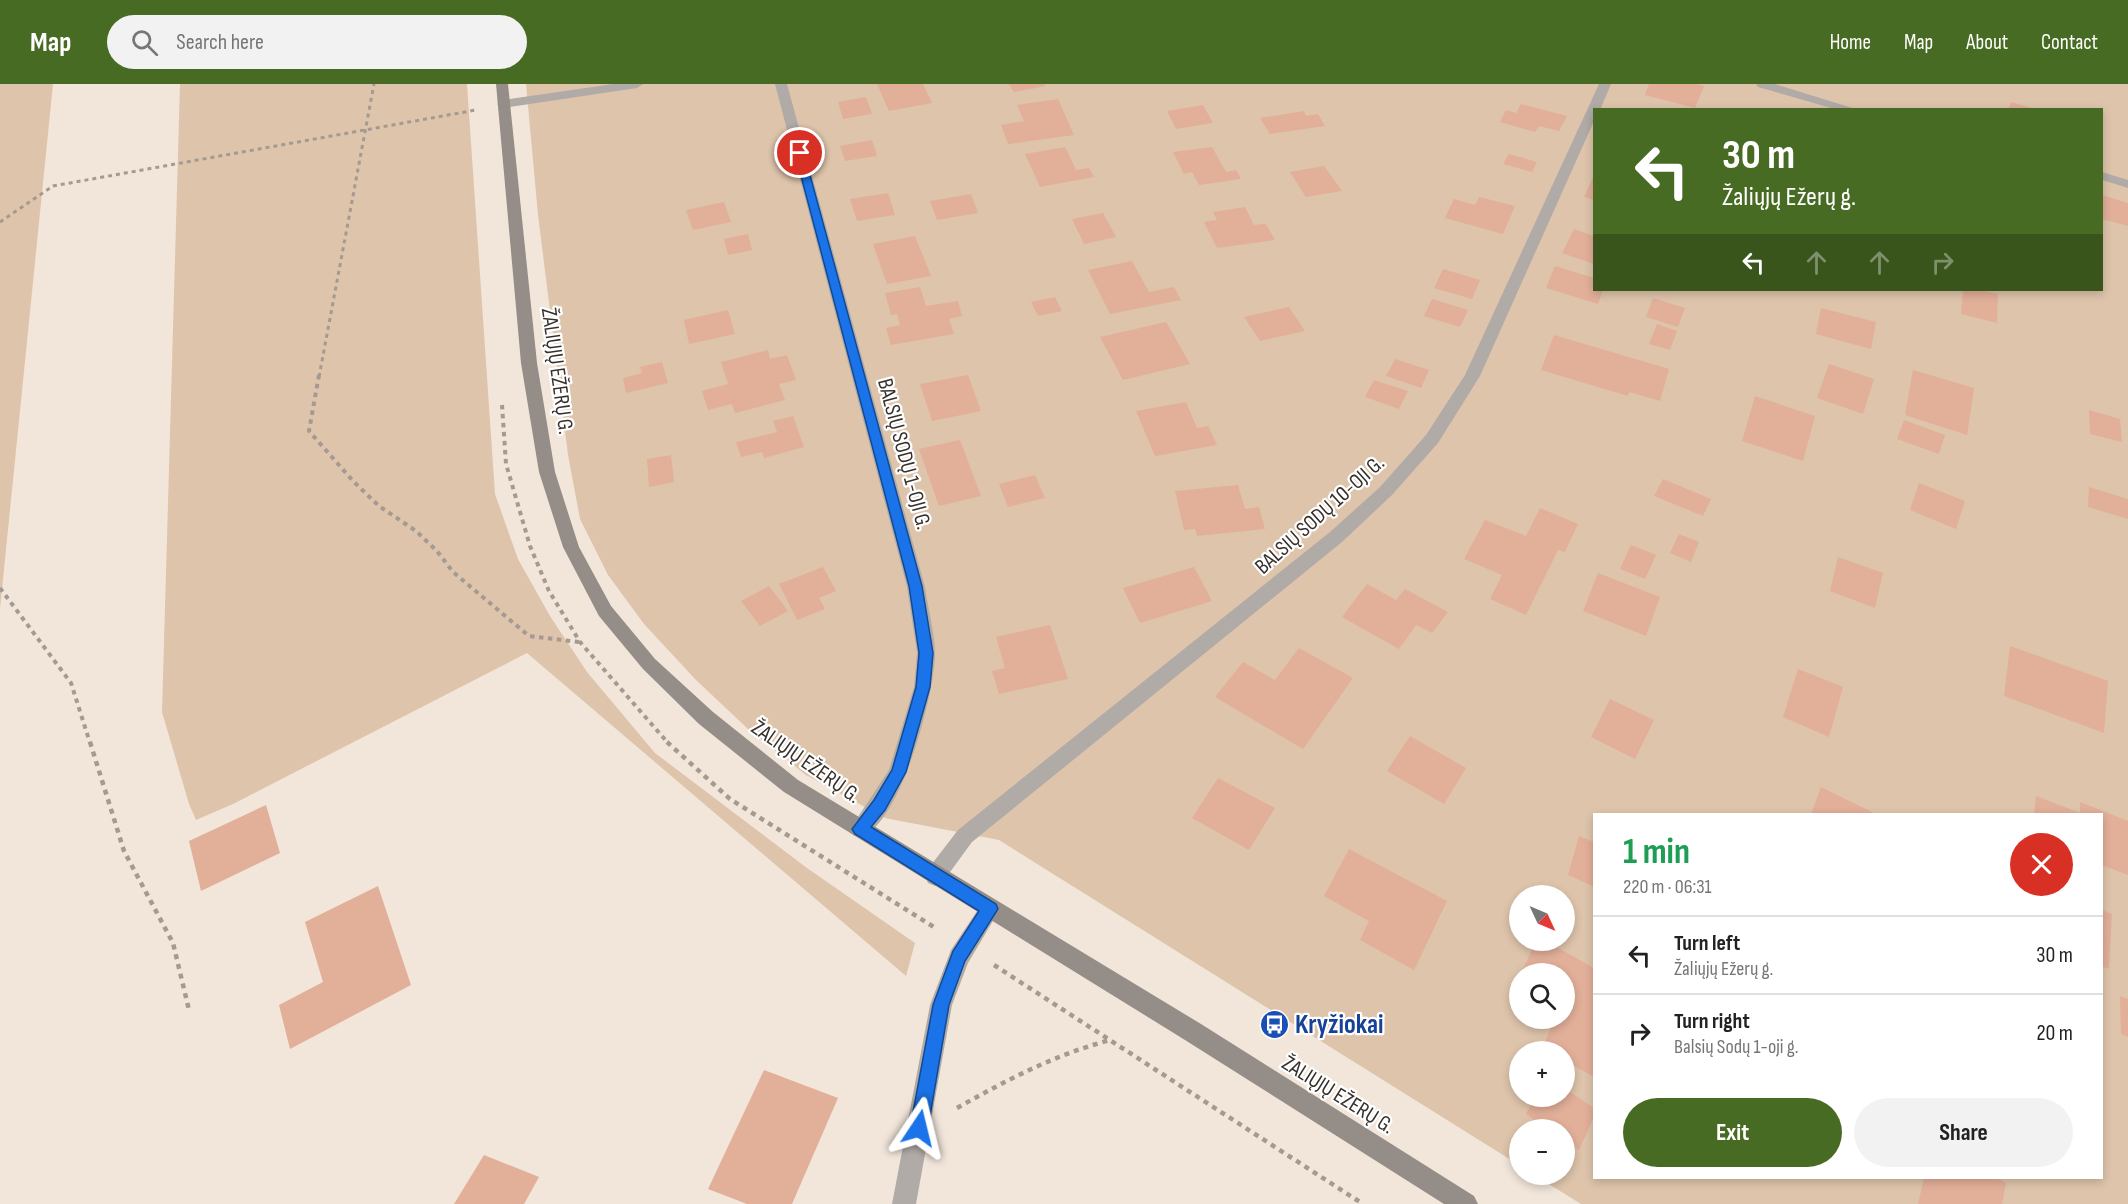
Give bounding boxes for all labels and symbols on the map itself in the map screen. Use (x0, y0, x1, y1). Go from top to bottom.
pin (774, 127, 825, 178)
street label: ŽALIŲJŲ EŽERŲ G. (535, 306, 579, 436)
street label: BALSIŲ SODŲ 1-OJI G. (871, 376, 937, 532)
street label: BALSIŲ SODŲ 10-OJI G. (1250, 450, 1390, 580)
street label: ŽALIŲJŲ EŽERŲ G. (746, 714, 866, 810)
north arrow (1509, 885, 1575, 951)
bus stop icon: Kryžiokai (1258, 1009, 1290, 1041)
place label: Kryžiokai (1295, 1009, 1384, 1041)
street label: ŽALIŲJŲ EŽERŲ G. (1277, 1050, 1399, 1140)
position arrow (887, 1096, 951, 1160)

